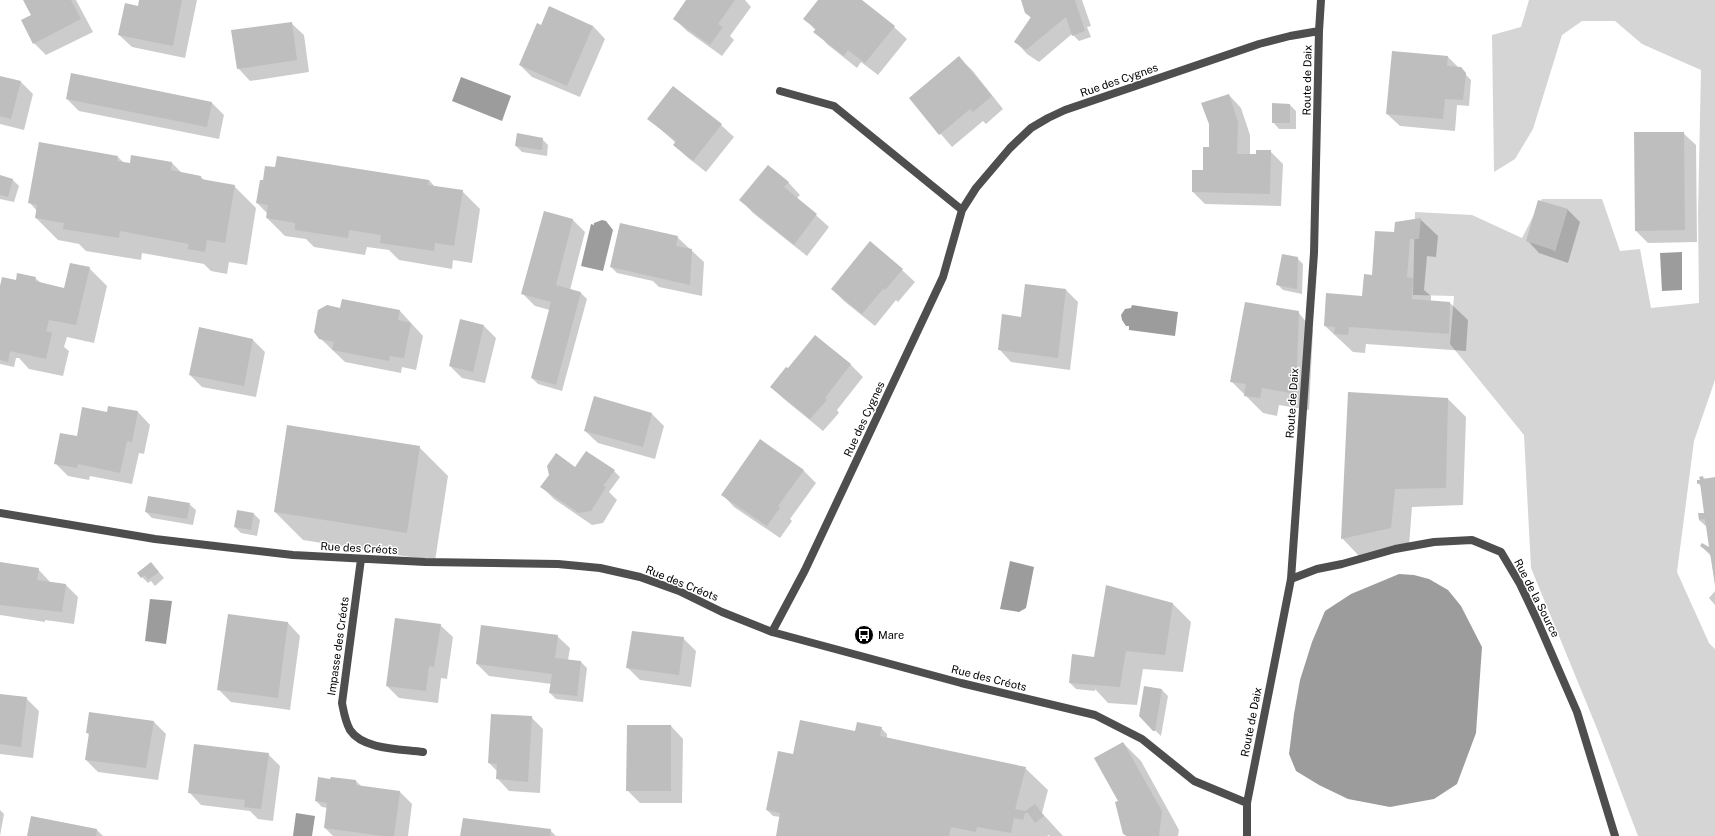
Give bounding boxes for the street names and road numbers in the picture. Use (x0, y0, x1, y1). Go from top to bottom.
street label: Route de Daix (1300, 45, 1314, 115)
street label: Rue des Cygnes (1078, 61, 1160, 99)
street label: Route de Daix (1284, 367, 1300, 439)
street label: Rue des Cygnes (841, 379, 887, 459)
street label: Rue des Créots (320, 540, 398, 556)
street label: Rue de la Source (1512, 557, 1562, 639)
street label: Rue des Créots (644, 563, 720, 603)
street label: Impasse des Créots (325, 595, 351, 696)
street label: Rue des Créots (950, 663, 1028, 693)
street label: Route de Daix (1238, 686, 1264, 758)

